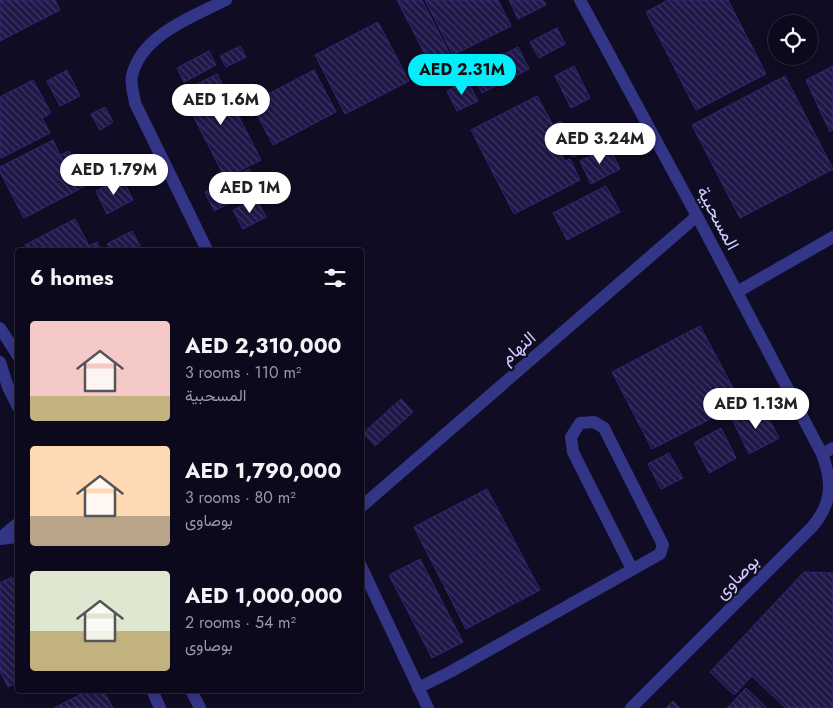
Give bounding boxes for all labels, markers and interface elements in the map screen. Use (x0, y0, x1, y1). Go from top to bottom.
map controls (768, 15, 818, 65)
button: locate (768, 15, 818, 65)
pin: AED 2.31M (405, 54, 519, 96)
text: AED 2.31M (419, 58, 505, 81)
pin: AED 1.6M (169, 84, 273, 126)
text: AED 1.6M (183, 88, 259, 111)
pin: AED 3.24M (543, 122, 657, 165)
text: AED 3.24M (556, 127, 644, 150)
pin: AED 1.79M (57, 154, 171, 196)
text: AED 1.79M (71, 158, 157, 181)
pin: AED 1M (209, 172, 291, 214)
text: AED 1M (220, 176, 280, 199)
street label: المسحبية (690, 181, 746, 255)
text: 6 homes (30, 263, 114, 293)
icon: filters (321, 264, 349, 292)
street label: النهام (494, 325, 542, 371)
text: AED 2,310,000 (185, 331, 342, 361)
icon: home (70, 341, 130, 401)
text: 3 rooms · 110 m² (185, 361, 301, 384)
text: المسحبية (185, 384, 247, 407)
pin: AED 1.13M (699, 388, 813, 430)
text: AED 1.13M (714, 392, 798, 415)
text: AED 1,790,000 (185, 456, 341, 486)
icon: home (70, 466, 130, 526)
text: 3 rooms · 80 m² (185, 486, 296, 509)
text: بوصاوى (185, 509, 233, 532)
street label: بوصاوى (709, 549, 765, 605)
text: AED 1,000,000 (185, 581, 343, 611)
icon: home (70, 591, 130, 651)
text: 2 rooms · 54 m² (185, 611, 296, 634)
text: بوصاوى (185, 634, 233, 657)

